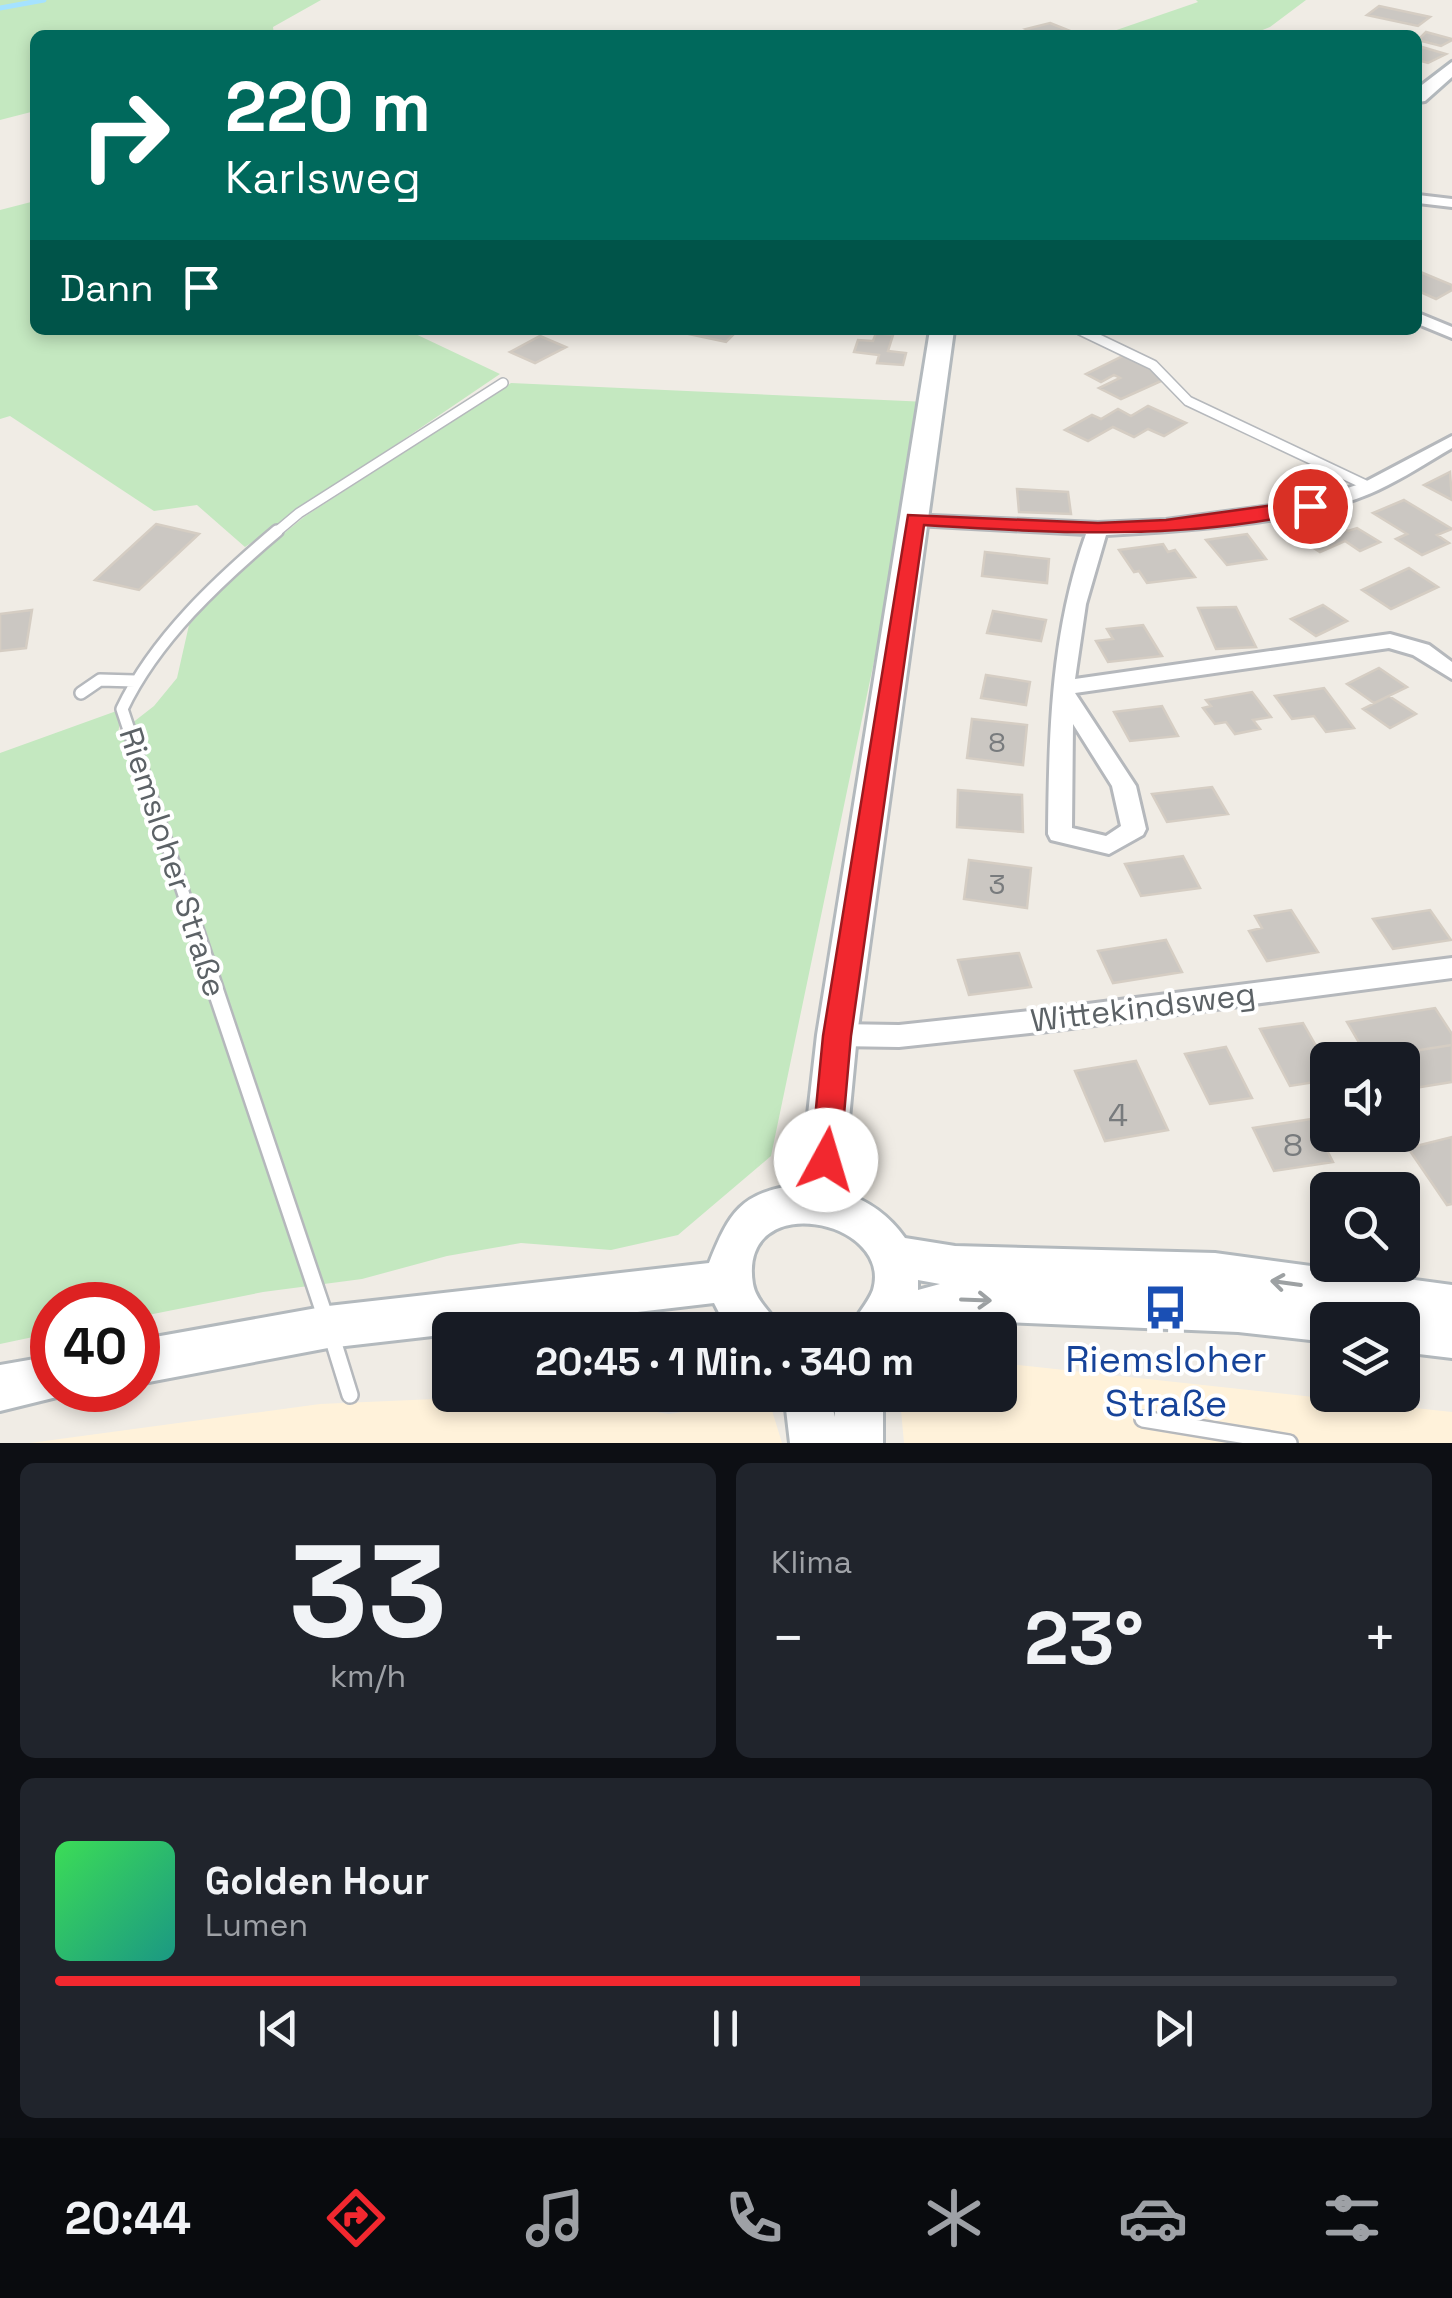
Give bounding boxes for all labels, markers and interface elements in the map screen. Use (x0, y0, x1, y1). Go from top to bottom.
text: 220 m (225, 62, 431, 151)
icon: right (60, 70, 190, 200)
text: Karlsweg (225, 149, 421, 206)
icon: arrive (174, 260, 229, 315)
text: Dann (60, 264, 154, 312)
pin (1268, 464, 1353, 549)
icon: arrive (1283, 479, 1338, 534)
street label: Riemsloher Straße (111, 722, 235, 1002)
house number: 8 (988, 724, 1006, 760)
house number: 3 (989, 866, 1005, 902)
street label: Wittekindsweg (1028, 973, 1258, 1041)
map controls (1310, 1042, 1420, 1412)
button: sound (1310, 1042, 1420, 1152)
house number: 4 (1108, 1095, 1128, 1135)
position arrow (774, 1108, 878, 1212)
house number: 8 (1283, 1125, 1303, 1165)
button: search (1310, 1172, 1420, 1282)
one-way arrow (1270, 1273, 1303, 1291)
speed limit sign: 40 (30, 1282, 160, 1412)
bus stop icon: Riemsloher Straße (1142, 1283, 1190, 1331)
one-way arrow (959, 1290, 992, 1309)
button: layers (1310, 1302, 1420, 1412)
place label: Riemsloher Straße (1065, 1335, 1267, 1427)
text: 20:45 · 1 Min. · 340 m (535, 1338, 914, 1386)
text: 33 (289, 1508, 447, 1674)
text: Klima (771, 1542, 852, 1582)
text: 23° (1024, 1590, 1144, 1686)
text: − (771, 1603, 805, 1673)
text: + (1363, 1603, 1397, 1673)
text: km/h (330, 1656, 406, 1696)
text: Golden Hour (205, 1857, 429, 1905)
text: Lumen (205, 1905, 308, 1945)
icon: previous (251, 2001, 306, 2056)
icon: pause (698, 2001, 753, 2056)
icon: next (1146, 2001, 1201, 2056)
icon: directions (321, 2183, 391, 2253)
icon: music (520, 2183, 590, 2253)
icon: phone (719, 2183, 789, 2253)
icon: climate (919, 2183, 989, 2253)
icon: car (1118, 2183, 1188, 2253)
icon: filters (1317, 2183, 1387, 2253)
text: 20:44 (65, 2190, 191, 2247)

